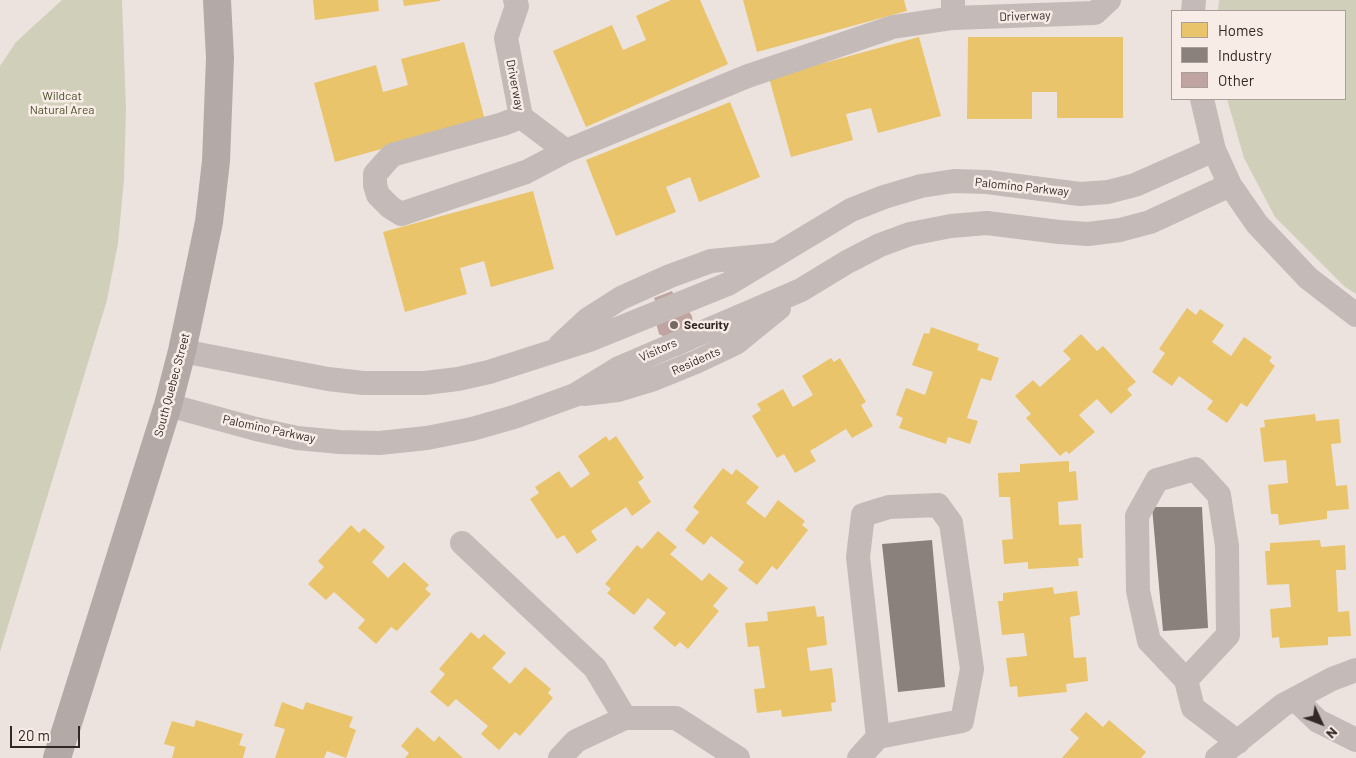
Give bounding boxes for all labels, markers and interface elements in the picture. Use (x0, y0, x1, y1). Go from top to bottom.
street label: Driverway (999, 8, 1051, 24)
legend (1171, 10, 1346, 100)
text: Homes (1218, 21, 1263, 39)
text: Industry (1218, 46, 1272, 64)
street label: Driverway (503, 58, 527, 112)
text: Other (1218, 71, 1254, 89)
park label: Wildcat Natural Area (30, 89, 94, 117)
street label: Palomino Parkway (974, 175, 1070, 199)
place label: Security (684, 318, 729, 332)
marker: Security (668, 319, 680, 331)
street label: South Quebec Street (151, 331, 193, 439)
street label: Visitors (637, 335, 679, 365)
street label: Residents (669, 344, 723, 378)
street label: Palomino Parkway (221, 412, 317, 446)
north arrow (1296, 698, 1346, 748)
scale bar (12, 716, 82, 748)
text: N (1323, 724, 1342, 743)
text: 20 m (18, 726, 50, 744)

